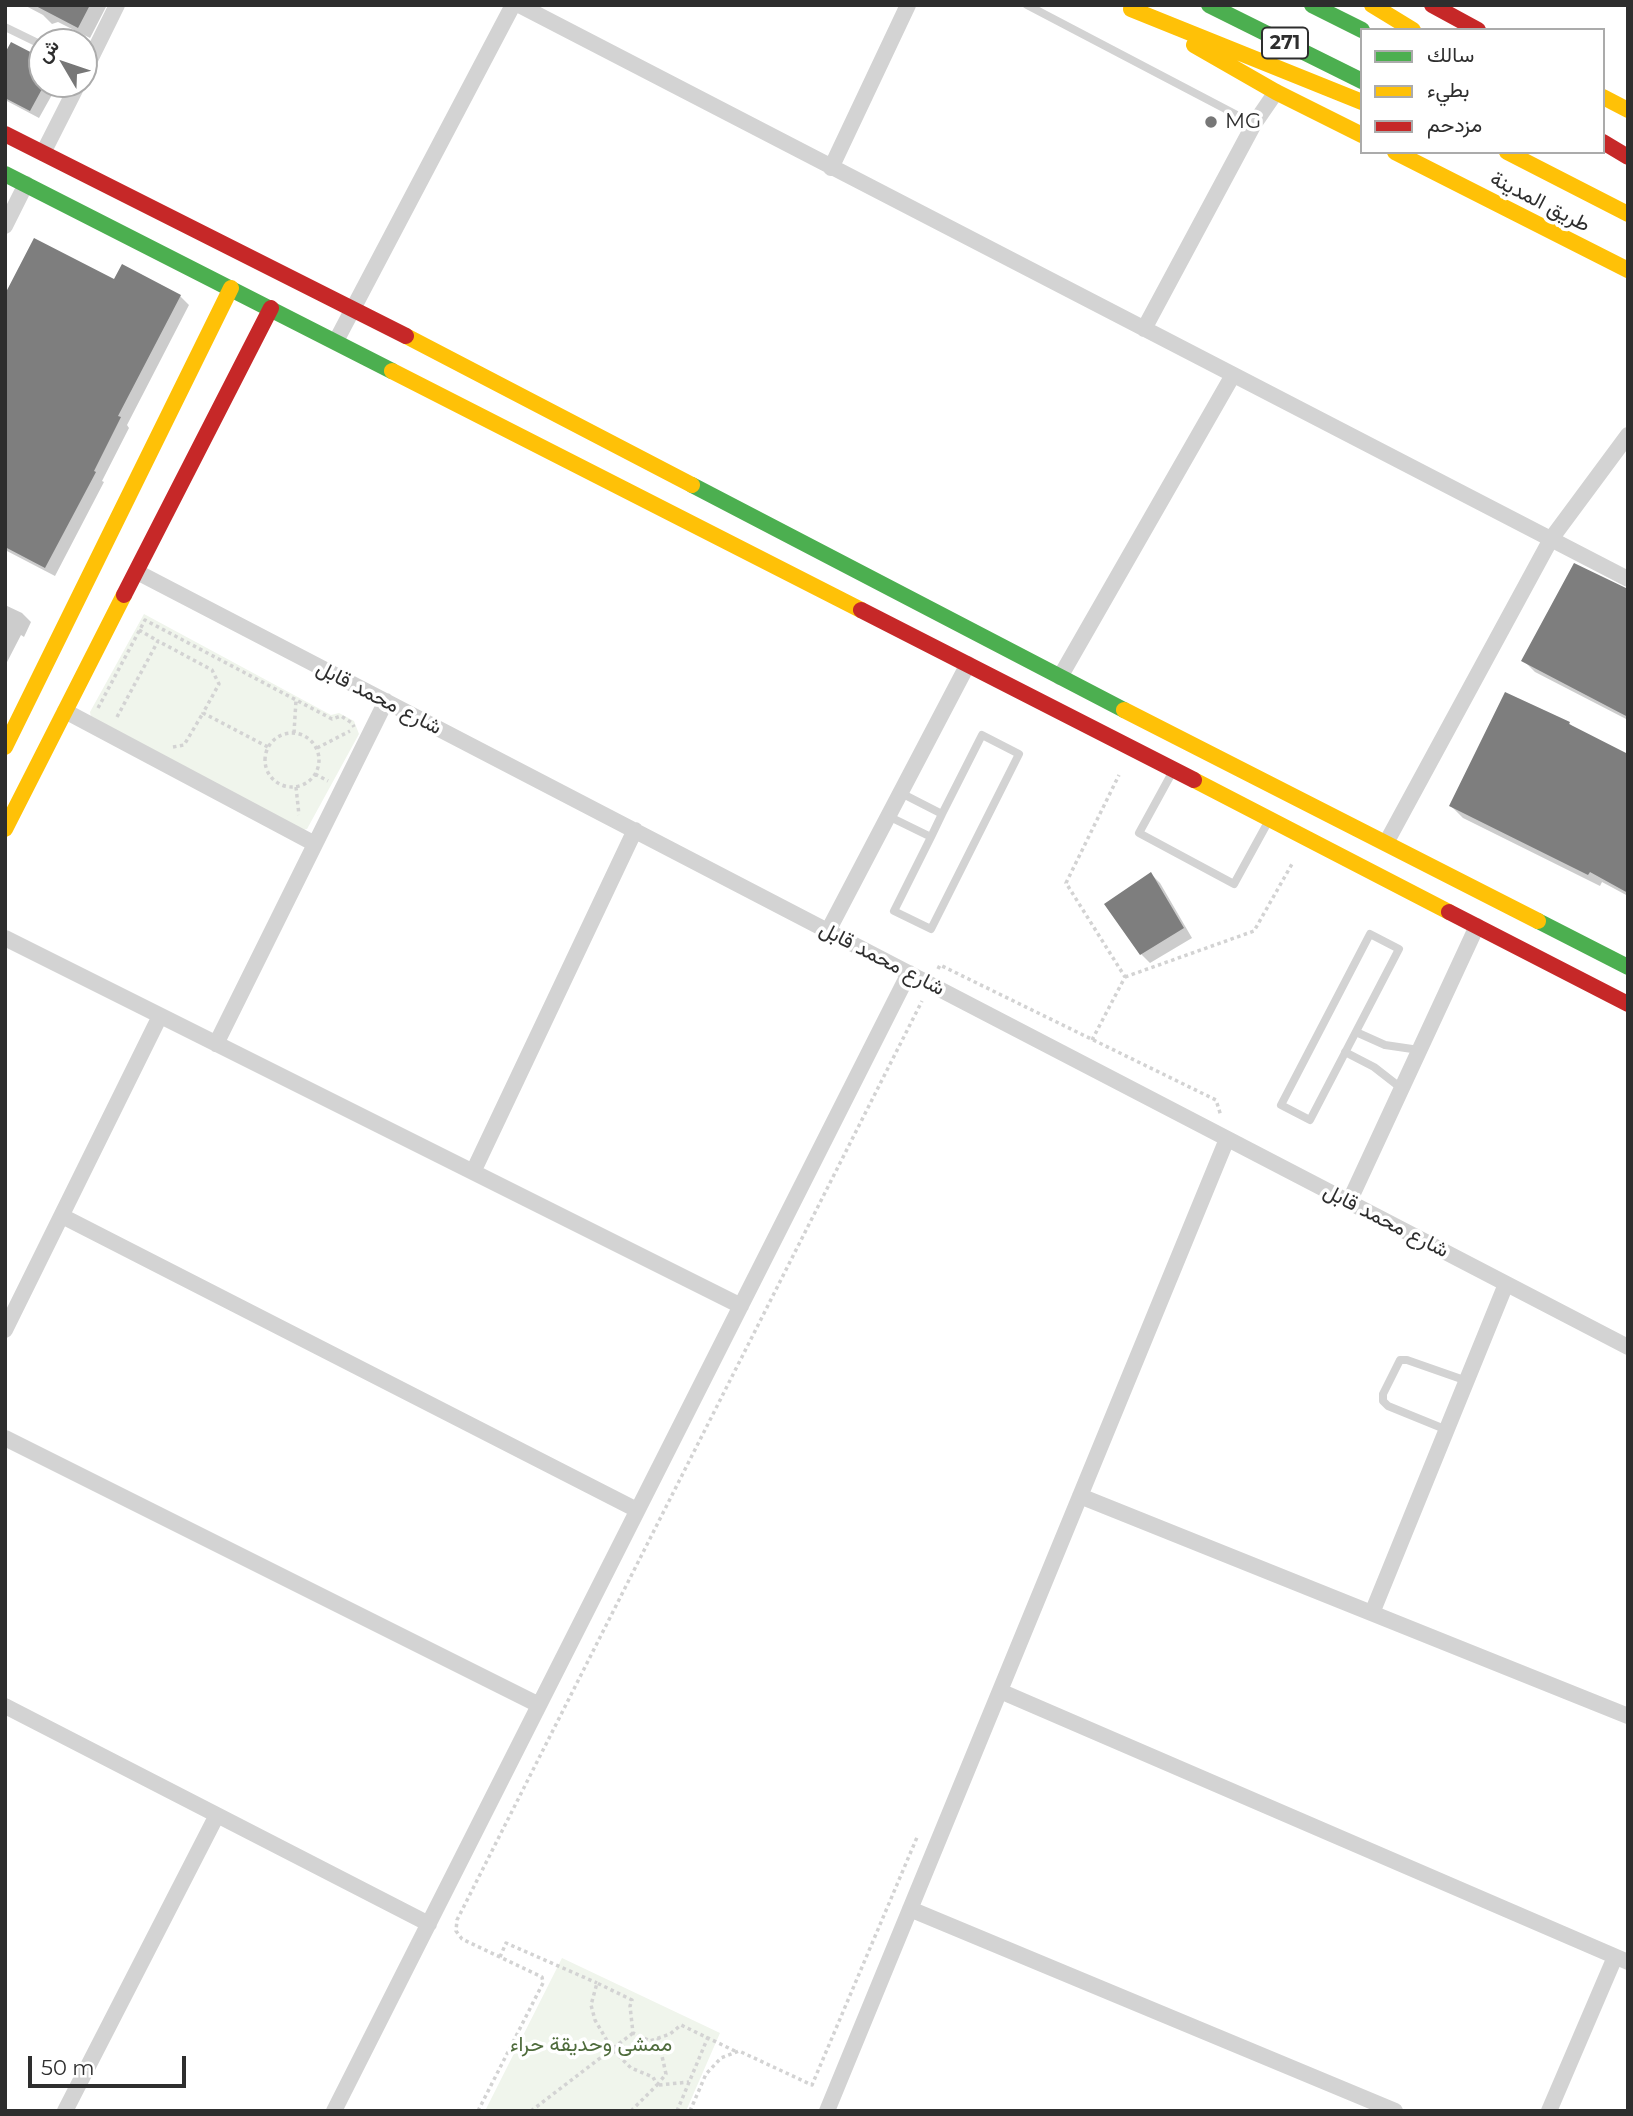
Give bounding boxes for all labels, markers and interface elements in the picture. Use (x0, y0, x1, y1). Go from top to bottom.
north arrow (28, 28, 98, 98)
road number: 271 (1262, 28, 1308, 58)
legend (1360, 28, 1605, 154)
text: ش (32, 35, 64, 67)
text: سالك (1427, 42, 1474, 67)
text: بطيء (1427, 77, 1470, 102)
place label: MG (1225, 109, 1261, 135)
text: مزدحم (1427, 112, 1482, 137)
marker: MG (1203, 114, 1219, 130)
street label: طريق المدينة (1486, 166, 1594, 238)
street label: شارع محمد قابل (312, 656, 446, 740)
street label: شارع محمد قابل (815, 917, 949, 1001)
street label: شارع محمد قابل (1319, 1179, 1453, 1263)
park label: ممشى وحديقة حراء (510, 2032, 672, 2058)
scale bar (32, 2042, 189, 2086)
text: 50 m (41, 2055, 95, 2080)

